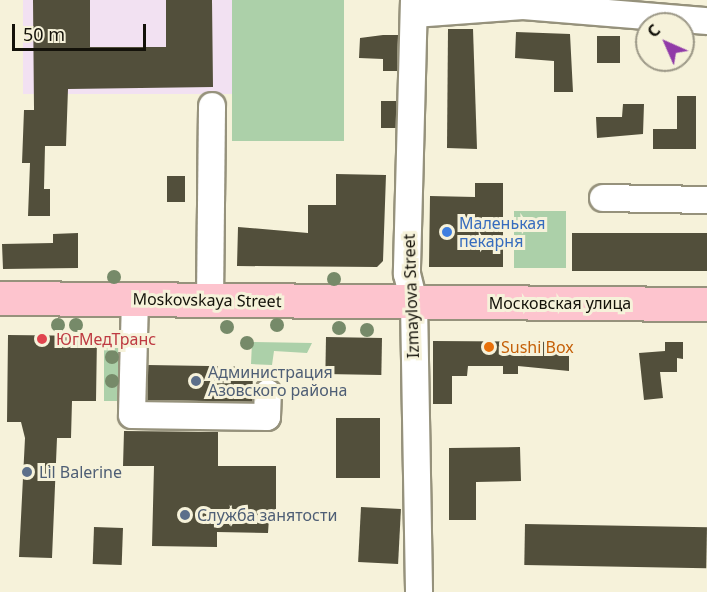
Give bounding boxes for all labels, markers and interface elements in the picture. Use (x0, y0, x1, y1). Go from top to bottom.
scale bar (15, 12, 148, 50)
north arrow (635, 12, 695, 72)
text: С (642, 19, 665, 42)
text: 50 m (23, 22, 65, 46)
place label: Маленькая пекарня (459, 213, 545, 251)
marker: Маленькая пекарня (440, 225, 454, 239)
street label: Izmaylova Street (399, 233, 423, 359)
street label: Moskovskaya Street (132, 289, 282, 311)
street label: Московская улица (489, 293, 631, 313)
place label: ЮгМедТранс (56, 329, 156, 349)
marker: ЮгМедТранс (33, 330, 51, 348)
place label: Sushi Box (501, 337, 574, 357)
marker: Sushi Box (482, 340, 496, 354)
place label: Администрация Азовского района (208, 362, 347, 400)
marker: Администрация Азовского района (189, 374, 203, 388)
place label: Lil Balerine (39, 462, 122, 482)
marker: Lil Balerine (20, 465, 34, 479)
place label: Служба занятости (197, 505, 337, 525)
marker: Служба занятости (178, 508, 192, 522)

